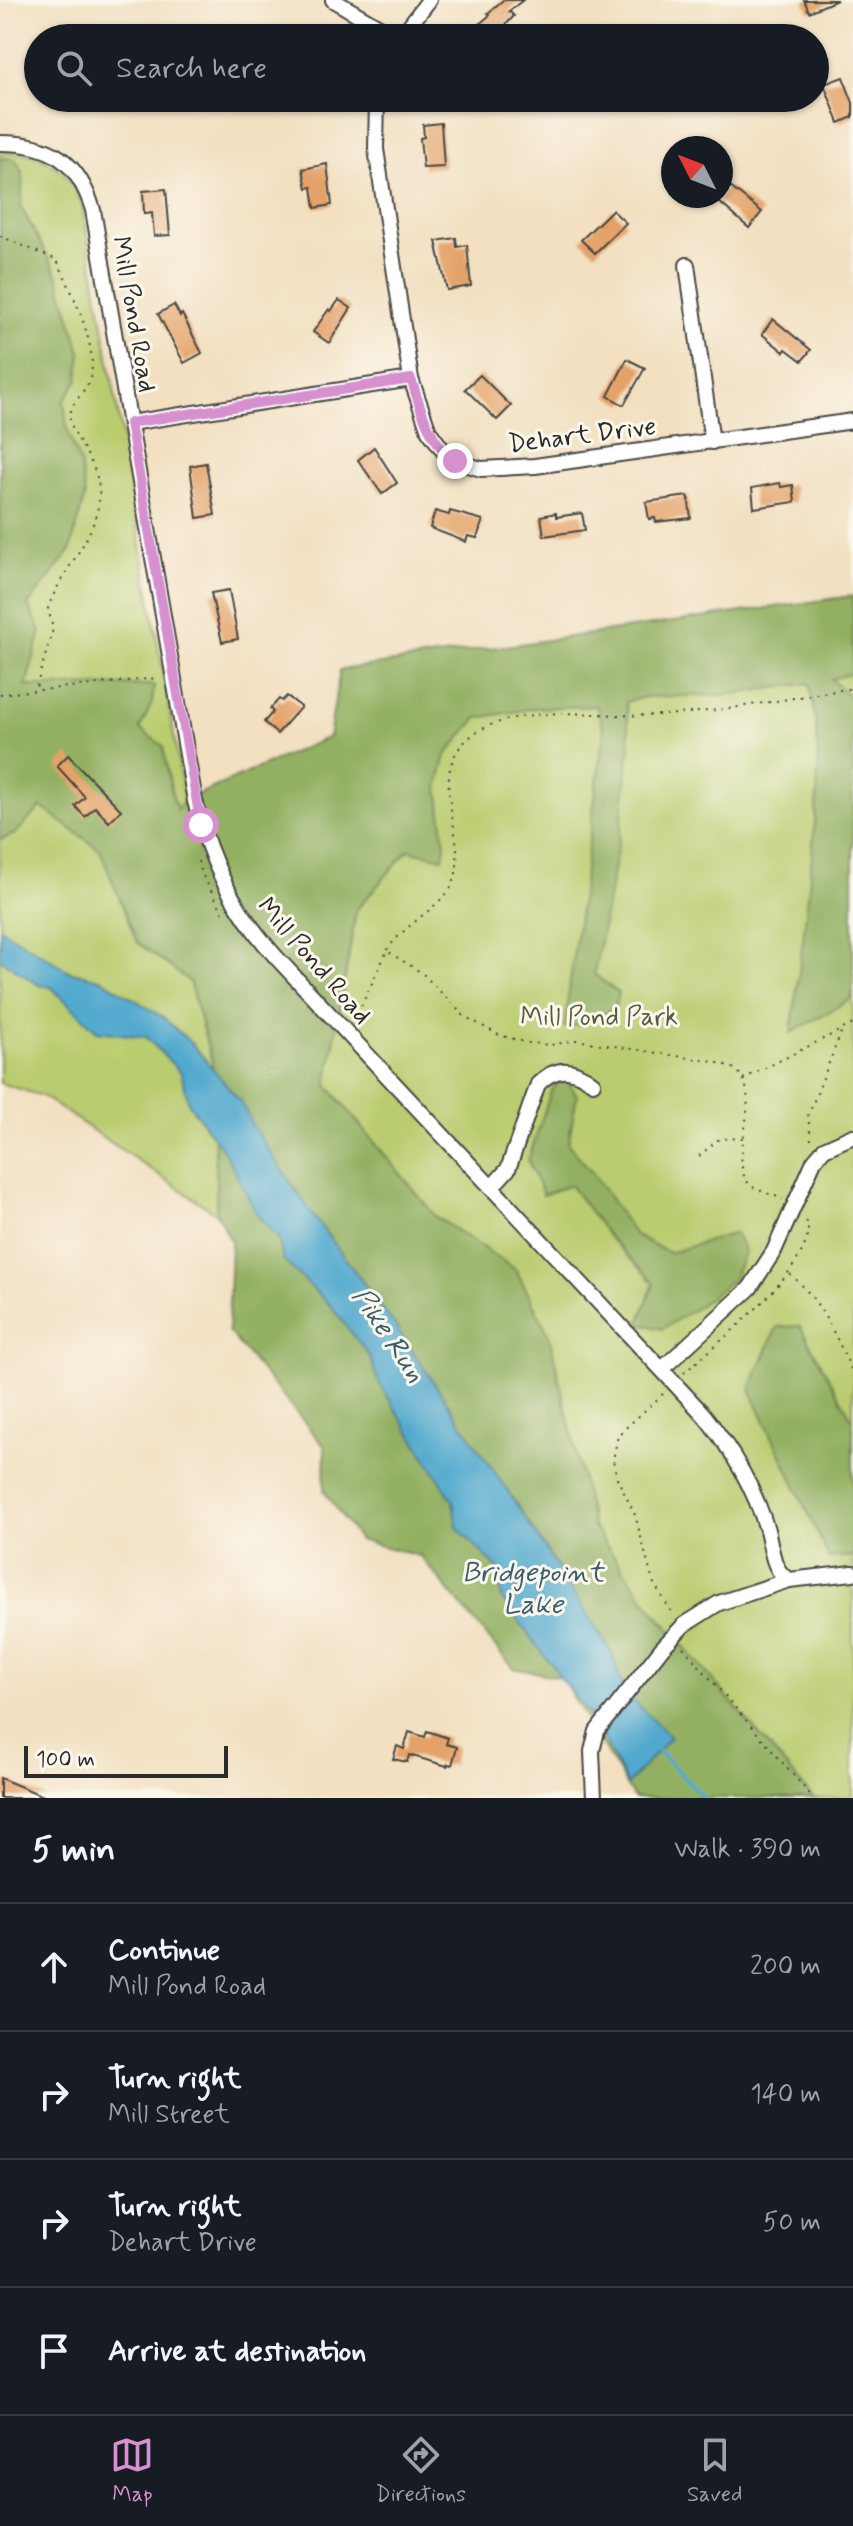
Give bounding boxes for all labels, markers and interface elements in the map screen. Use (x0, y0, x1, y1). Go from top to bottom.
search box (24, 24, 829, 112)
icon: search (52, 46, 96, 90)
text: Search here (116, 49, 267, 88)
north arrow (661, 136, 733, 208)
street label: Mill Pond Road (103, 234, 163, 395)
street label: Dehart Drive (506, 410, 658, 462)
route end (437, 443, 473, 479)
route start (183, 807, 219, 843)
street label: Mill Pond Road (249, 891, 378, 1032)
park label: Mill Pond Park (520, 1001, 678, 1035)
water label: Pike Run (343, 1281, 433, 1390)
water label: Bridgepoint Lake (462, 1555, 606, 1624)
scale bar (24, 1742, 228, 1778)
text: 100 m (36, 1746, 95, 1774)
text: 5 min (32, 1828, 115, 1873)
text: Walk · 390 m (674, 1833, 821, 1867)
text: Continue (108, 1931, 220, 1970)
icon: ahead (32, 1945, 76, 1989)
text: 200 m (750, 1950, 821, 1984)
text: Mill Pond Road (108, 1970, 266, 2004)
text: Turn right (108, 2059, 241, 2098)
icon: right (32, 2073, 76, 2117)
text: 140 m (750, 2078, 821, 2112)
text: Mill Street (108, 2098, 230, 2132)
text: Turn right (108, 2187, 241, 2226)
icon: right (32, 2201, 76, 2245)
text: 50 m (763, 2206, 821, 2240)
text: Dehart Drive (108, 2226, 257, 2260)
icon: arrive (32, 2329, 76, 2373)
text: Arrive at destination (108, 2332, 366, 2371)
tab: Map (110, 2433, 154, 2509)
tab: Directions (375, 2433, 466, 2509)
tab: Saved (687, 2433, 742, 2509)

